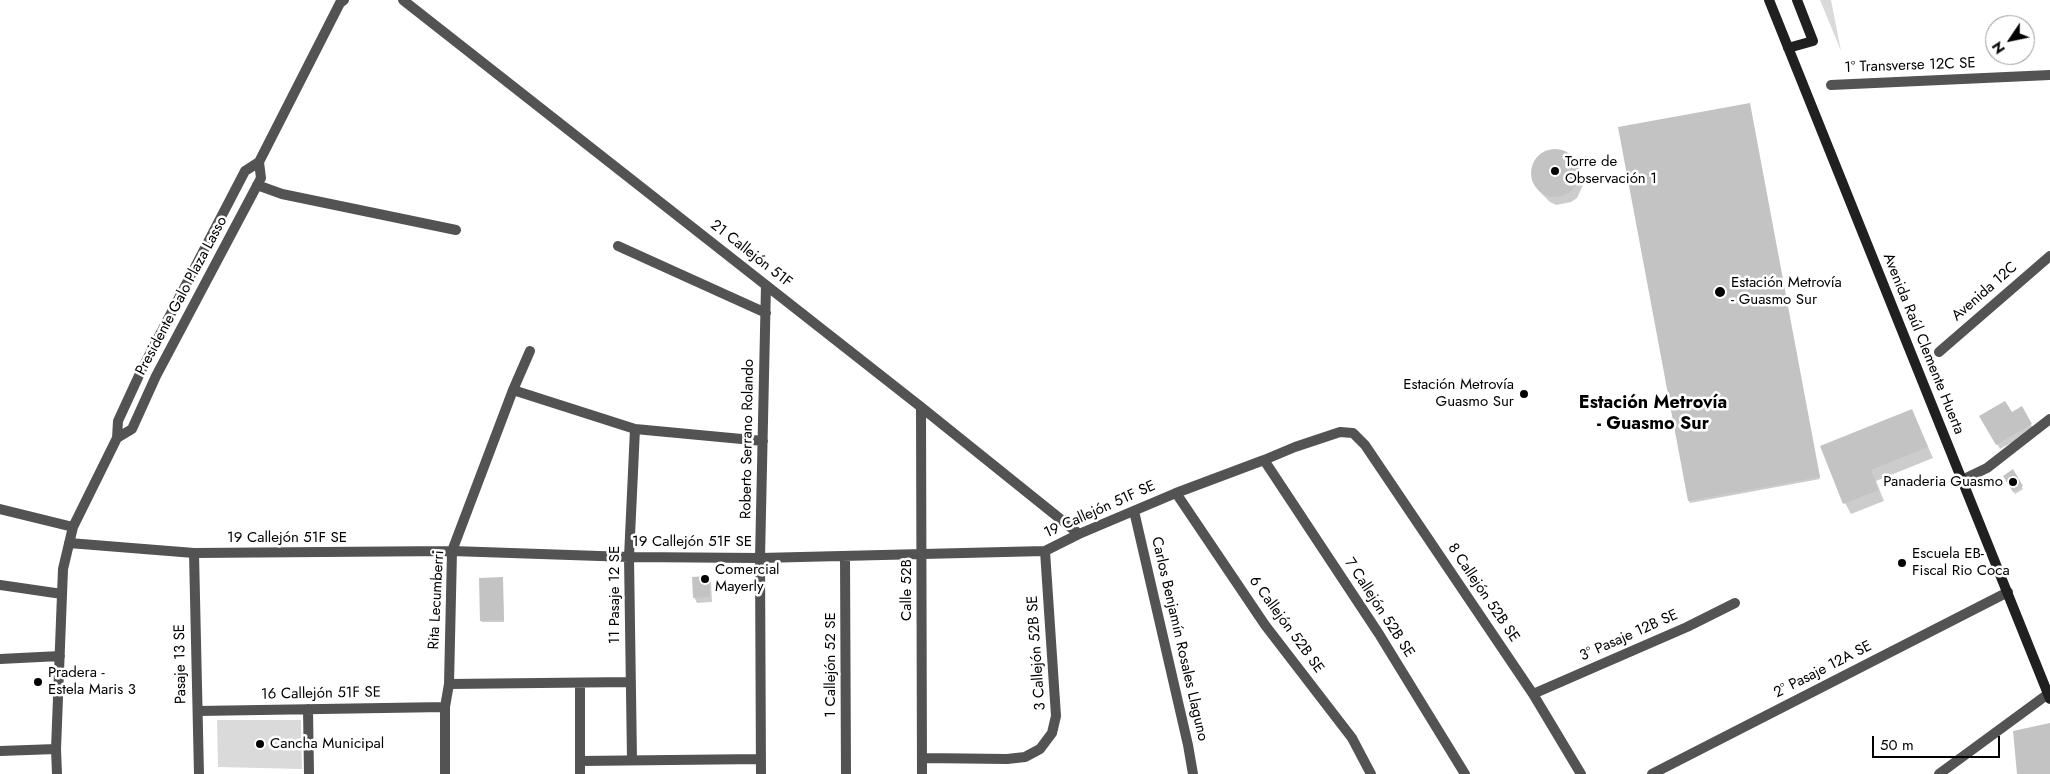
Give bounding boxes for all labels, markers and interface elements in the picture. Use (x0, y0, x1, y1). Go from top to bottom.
north arrow (1985, 15, 2035, 65)
text: N (1987, 38, 2010, 58)
street label: 1° Transverse 12C SE (1844, 55, 1976, 77)
place label: Torre de Observación 1 (1565, 153, 1657, 188)
marker: Torre de Observación 1 (1549, 165, 1561, 177)
street label: Presidente Galo Plaza Lasso (132, 214, 232, 378)
street label: 21 Callejón 51F (706, 216, 796, 292)
street label: Avenida Raúl Clemente Huerta (1878, 251, 1968, 437)
street label: Avenida 12C (1949, 259, 2021, 325)
place label: Estación Metrovía - Guasmo Sur (1731, 274, 1842, 309)
marker: Estación Metrovía - Guasmo Sur (1713, 285, 1727, 299)
street label: Roberto Serrano Rolando (738, 359, 758, 519)
place label: Estación Metrovía Guasmo Sur (1403, 376, 1514, 411)
marker: Estación Metrovía Guasmo Sur (1518, 388, 1530, 400)
district label: Estación Metrovía - Guasmo Sur (1579, 393, 1727, 436)
place label: Panaderia Guasmo (1883, 473, 2003, 491)
marker: Panaderia Guasmo (2007, 476, 2019, 488)
street label: 19 Callejón 51F SE (1042, 477, 1158, 543)
street label: 19 Callejón 51F SE (227, 529, 347, 547)
street label: 19 Callejón 51F SE (632, 533, 752, 551)
street label: Carlos Benjamín Rosales Llaguno (1147, 535, 1211, 743)
street label: 8 Callejón 52B SE (1443, 540, 1523, 646)
place label: Escuela EB- Fiscal Rio Coca (1912, 545, 2010, 580)
street label: 11 Pasaje 12 SE (606, 546, 624, 644)
street label: Rita Lecumberri (425, 550, 449, 650)
street label: 7 Callejón 52B SE (1340, 555, 1418, 661)
marker: Escuela EB- Fiscal Rio Coca (1896, 557, 1908, 569)
street label: Calle 52B (898, 559, 916, 621)
place label: Comercial Mayerly (715, 561, 780, 596)
marker: Comercial Mayerly (699, 573, 711, 585)
street label: 6 Callejón 52B SE (1245, 573, 1327, 677)
street label: 3 Callejón 52B SE (1024, 595, 1050, 711)
street label: 3° Pasaje 12B SE (1577, 606, 1681, 666)
street label: 1 Callejón 52 SE (822, 612, 840, 718)
street label: Pasaje 13 SE (171, 624, 191, 704)
street label: 2° Pasaje 12A SE (1771, 638, 1875, 702)
place label: Pradera - Estela Maris 3 (48, 664, 136, 699)
marker: Pradera - Estela Maris 3 (32, 676, 44, 688)
street label: 16 Callejón 51F SE (261, 684, 381, 704)
scale bar (1875, 726, 2002, 758)
text: 50 m (1880, 734, 1914, 756)
place label: Cancha Municipal (270, 735, 384, 753)
marker: Cancha Municipal (254, 738, 266, 750)

